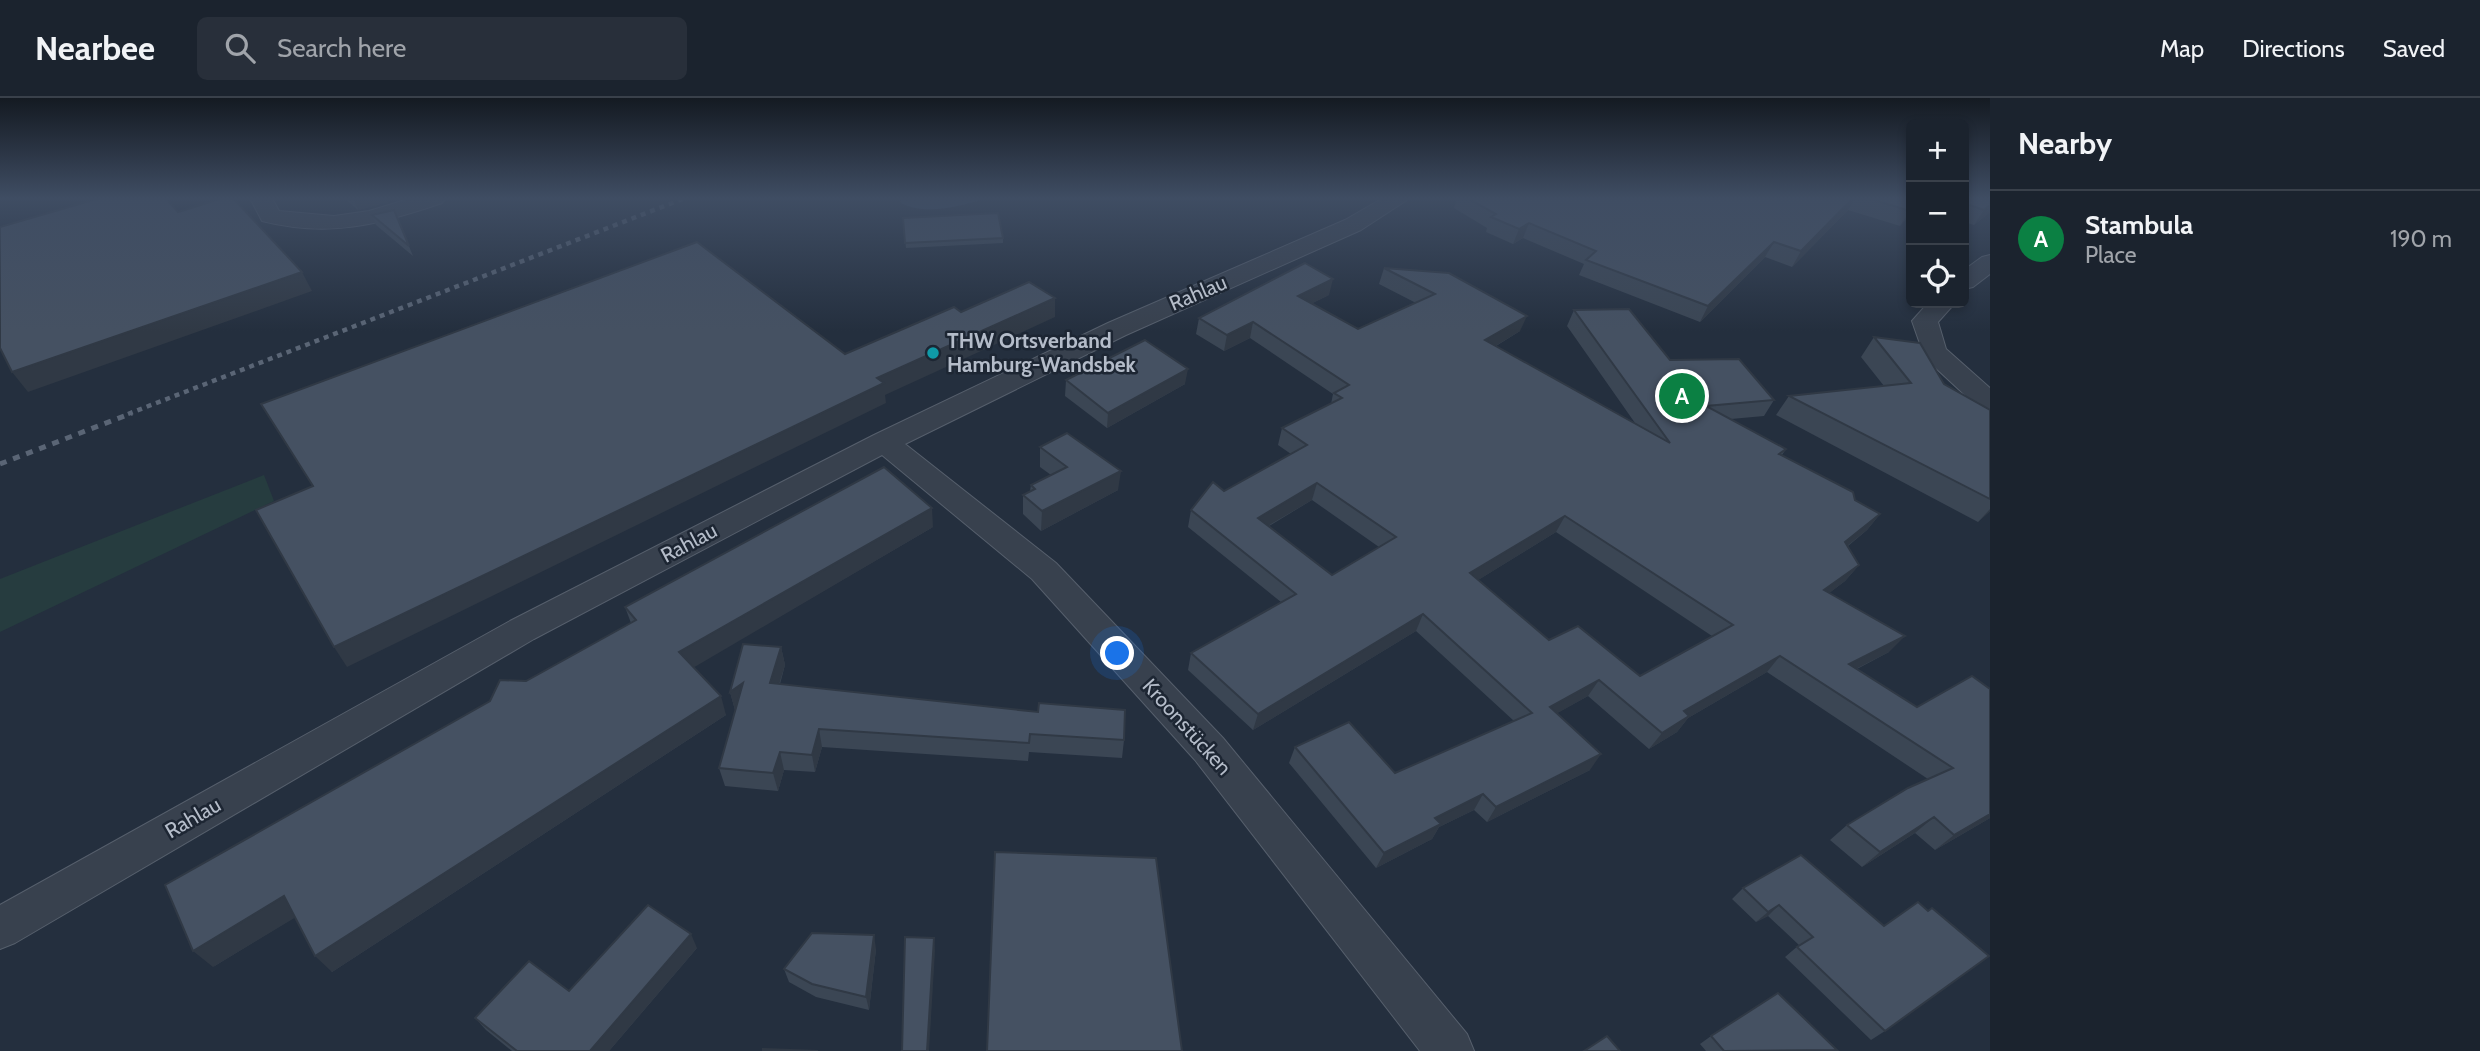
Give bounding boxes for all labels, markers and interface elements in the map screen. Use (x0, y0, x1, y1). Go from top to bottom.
search box (197, 17, 687, 80)
text: Nearbee (35, 28, 155, 68)
icon: search (221, 29, 259, 67)
text: Search here (277, 32, 406, 64)
text: Map (2160, 34, 2204, 63)
text: Directions (2242, 34, 2345, 63)
text: Saved (2383, 34, 2445, 63)
map controls (1906, 119, 1969, 308)
button: + (1906, 119, 1969, 182)
text: Nearby (2018, 125, 2112, 162)
button: − (1906, 182, 1969, 245)
text: Stambula (2085, 209, 2193, 241)
text: A (2034, 225, 2048, 253)
text: 190 m (2390, 225, 2452, 253)
text: Place (2085, 241, 2137, 269)
button: locate (1906, 245, 1969, 308)
street label: Rahlau (1165, 269, 1230, 316)
place label: THW Ortsverband Hamburg-Wandsbek (947, 328, 1137, 377)
marker: THW Ortsverband Hamburg-Wandsbek (925, 345, 941, 361)
pin: A (1659, 370, 1705, 422)
street label: Rahlau (656, 517, 721, 568)
your location (1100, 636, 1134, 670)
street label: Kroonstücken (1138, 673, 1237, 780)
street label: Rahlau (160, 792, 225, 843)

